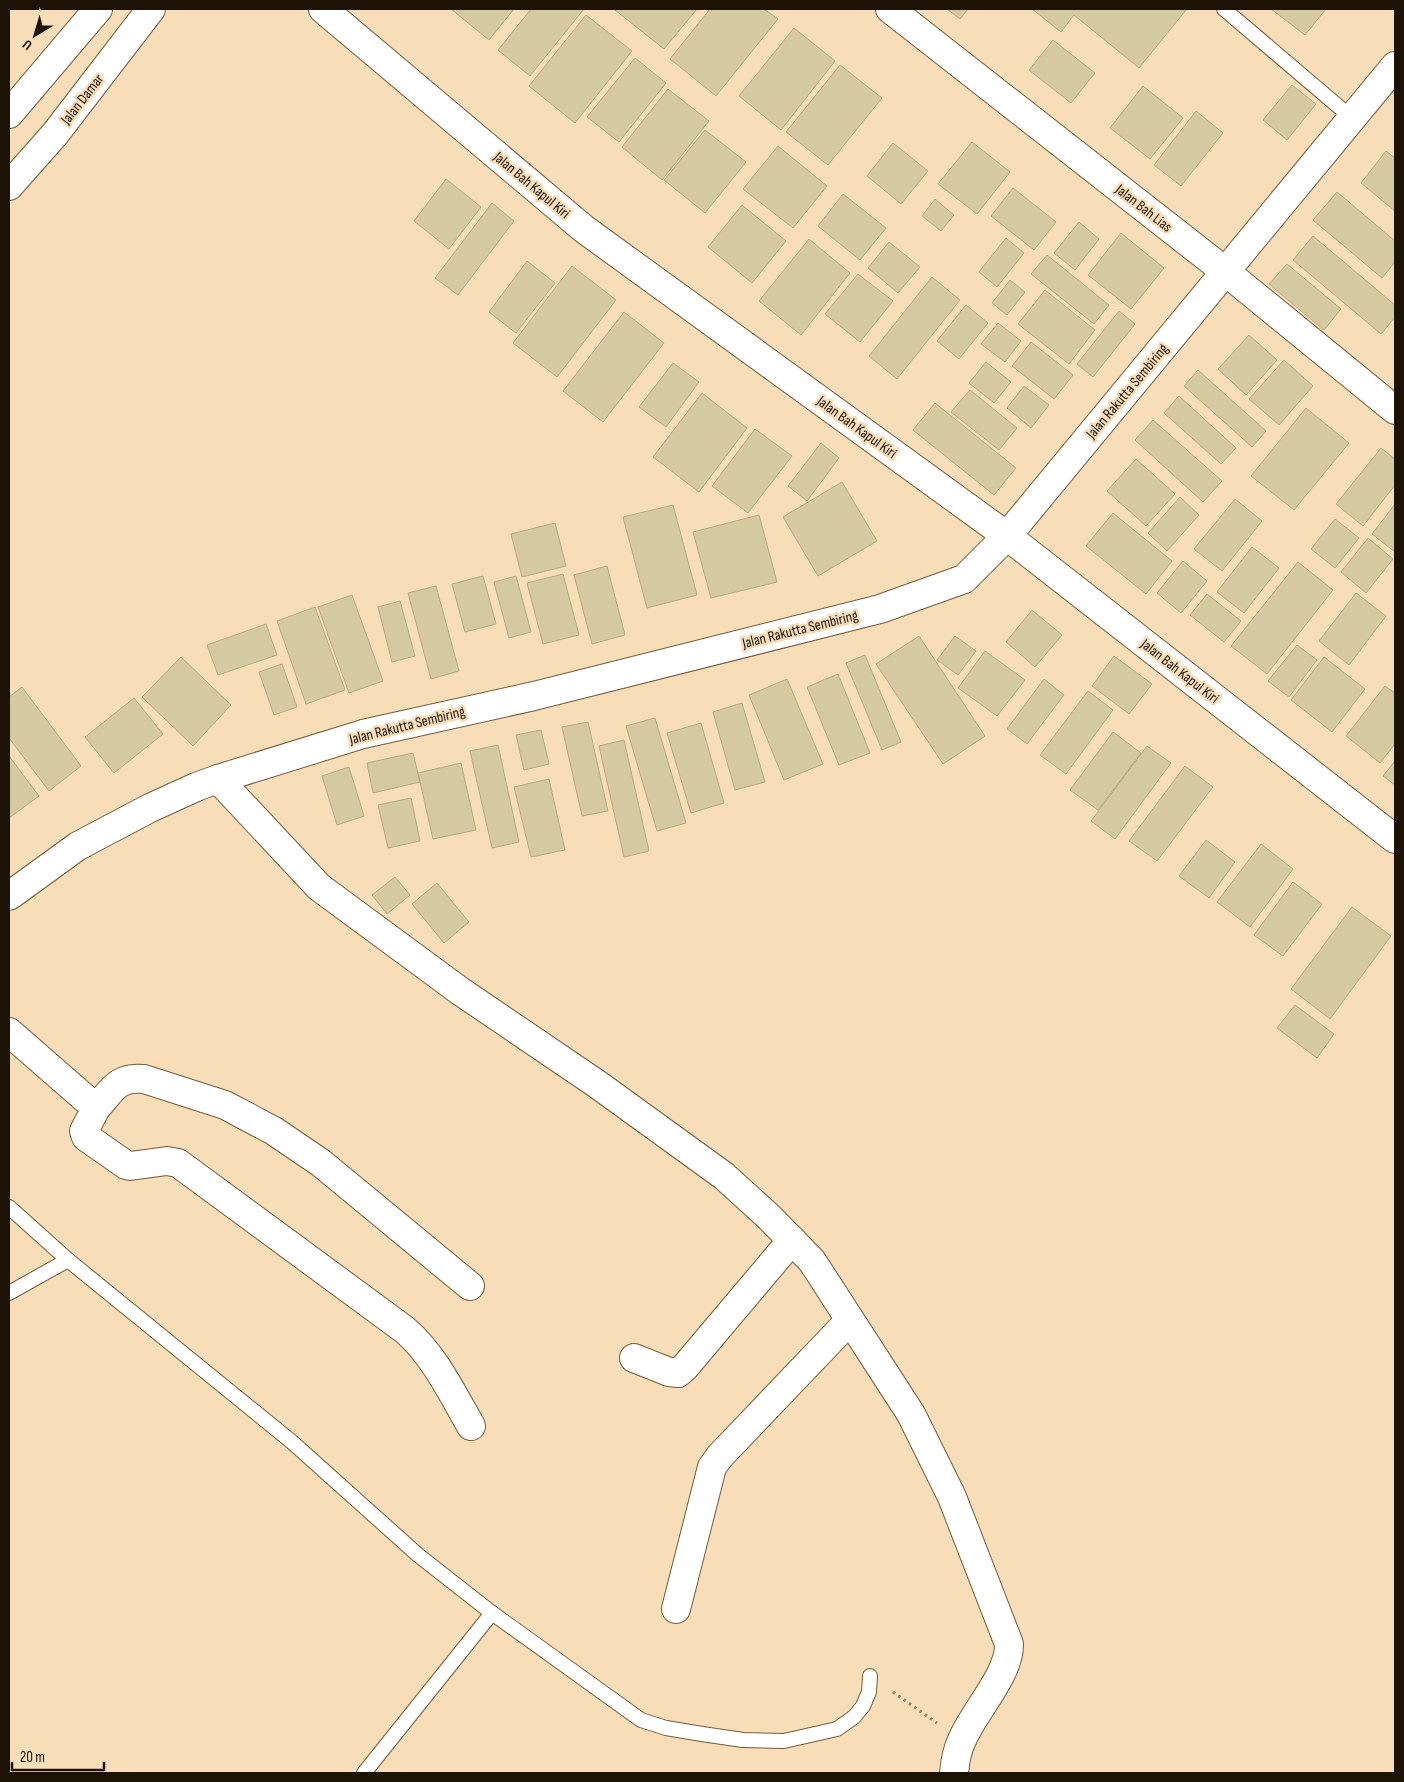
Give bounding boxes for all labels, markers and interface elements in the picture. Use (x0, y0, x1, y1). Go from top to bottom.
north arrow (10, 10, 60, 60)
text: U (19, 36, 35, 54)
street label: Jalan Damar (56, 70, 108, 129)
street label: Jalan Bah Kapul Kiri (489, 147, 574, 223)
street label: Jalan Bah Lias (1111, 180, 1176, 237)
street label: Jalan Rakutta Sembiring (1081, 340, 1173, 444)
street label: Jalan Bah Kapul Kiri (812, 391, 901, 463)
street label: Jalan Rakutta Sembiring (739, 606, 860, 653)
street label: Jalan Bah Kapul Kiri (1136, 634, 1223, 708)
street label: Jalan Rakutta Sembiring (346, 702, 467, 749)
scale bar (12, 1740, 105, 1772)
text: 20 m (20, 1748, 45, 1767)

